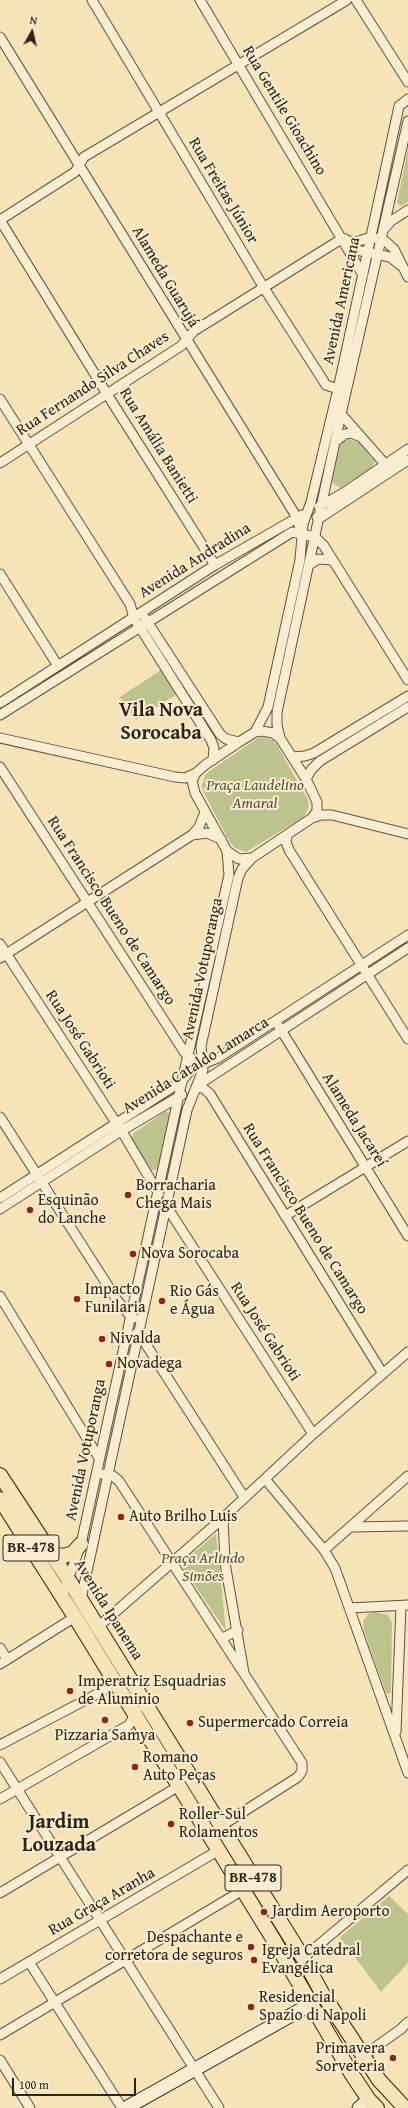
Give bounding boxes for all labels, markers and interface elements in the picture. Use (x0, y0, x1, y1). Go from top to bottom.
north arrow (12, 12, 52, 52)
text: N (29, 12, 38, 29)
street label: Rua Gentile Gioachino (238, 43, 330, 179)
street label: Rua Freitas Júnior (184, 135, 262, 247)
street label: Alameda Guarujá (127, 223, 203, 331)
street label: Avenida Americana (319, 236, 365, 366)
street label: Rua Fernando Silva Chaves (13, 327, 173, 441)
street label: Rua Amália Banietti (115, 385, 201, 507)
street label: Avenida Andradina (136, 519, 254, 603)
district label: Vila Nova Sorocaba (119, 699, 203, 746)
park label: Praça Laudelino Amaral (206, 776, 304, 814)
street label: Rua Francisco Bueno de Camargo (43, 813, 179, 1009)
street label: Avenida Votuporanga (179, 896, 227, 1042)
street label: Rua José Gabrioti (41, 987, 119, 1093)
street label: Avenida Cataldo Lamarca (120, 1013, 272, 1119)
street label: Alameda Jacareí (317, 1069, 391, 1171)
street label: Rua Francisco Bueno de Camargo (238, 1120, 372, 1318)
place label: Borracharia Chega Mais (136, 1176, 216, 1214)
marker: Borracharia Chega Mais (123, 1190, 133, 1200)
place label: Esquinão do Lanche (38, 1191, 106, 1229)
marker: Esquinão do Lanche (25, 1205, 35, 1215)
place label: Nova Sorocaba (141, 1244, 239, 1264)
marker: Nova Sorocaba (128, 1249, 138, 1259)
street label: Rua José Gabrioti (226, 1279, 304, 1385)
place label: Impacto Funilaria (85, 1280, 146, 1318)
place label: Rio Gás e Água (170, 1282, 219, 1320)
marker: Impacto Funilaria (72, 1294, 82, 1304)
marker: Rio Gás e Água (157, 1296, 167, 1306)
place label: Nivalda (110, 1329, 161, 1349)
marker: Nivalda (97, 1334, 107, 1344)
place label: Novadega (117, 1354, 182, 1374)
marker: Novadega (104, 1359, 114, 1369)
street label: Avenida Votuporanga (62, 1377, 110, 1523)
place label: Auto Brilho Luis (129, 1507, 237, 1527)
marker: Auto Brilho Luis (116, 1512, 126, 1522)
road number: BR-478 (3, 1535, 59, 1561)
park label: Praça Arlindo Simões (161, 1549, 245, 1587)
street label: Avenida Ipanema (69, 1556, 147, 1664)
place label: Imperatriz Esquadrias de Aluminio (78, 1672, 226, 1710)
marker: Imperatriz Esquadrias de Aluminio (65, 1686, 75, 1696)
place label: Supermercado Correia (198, 1713, 348, 1733)
marker: Pizzaria Samya (100, 1715, 110, 1725)
marker: Supermercado Correia (185, 1718, 195, 1728)
place label: Pizzaria Samya (55, 1726, 155, 1746)
place label: Romano Auto Peças (143, 1748, 216, 1786)
marker: Romano Auto Peças (130, 1762, 140, 1772)
place label: Roller-Sul Rolamentos (179, 1805, 258, 1843)
district label: Jardim Louzada (22, 1811, 96, 1858)
marker: Roller-Sul Rolamentos (166, 1819, 176, 1829)
street label: Rua Graça Aranha (45, 1864, 159, 1940)
road number: BR-478 (225, 1865, 281, 1891)
place label: Jardim Aeroporto (272, 1902, 390, 1922)
marker: Jardim Aeroporto (259, 1907, 269, 1917)
place label: Despachante e corretora de seguros (105, 1928, 243, 1966)
place label: Igreja Catedral Evangélica (262, 1941, 361, 1979)
marker: Despachante e corretora de seguros (246, 1942, 256, 1952)
marker: Igreja Catedral Evangélica (249, 1955, 259, 1965)
place label: Residencial Spazio di Napoli (259, 1988, 367, 2026)
marker: Residencial Spazio di Napoli (246, 2002, 256, 2012)
place label: Primavera Sorveteria (316, 2039, 385, 2077)
marker: Primavera Sorveteria (388, 2053, 398, 2063)
scale bar (14, 2070, 138, 2096)
text: 100 m (19, 2076, 49, 2093)

